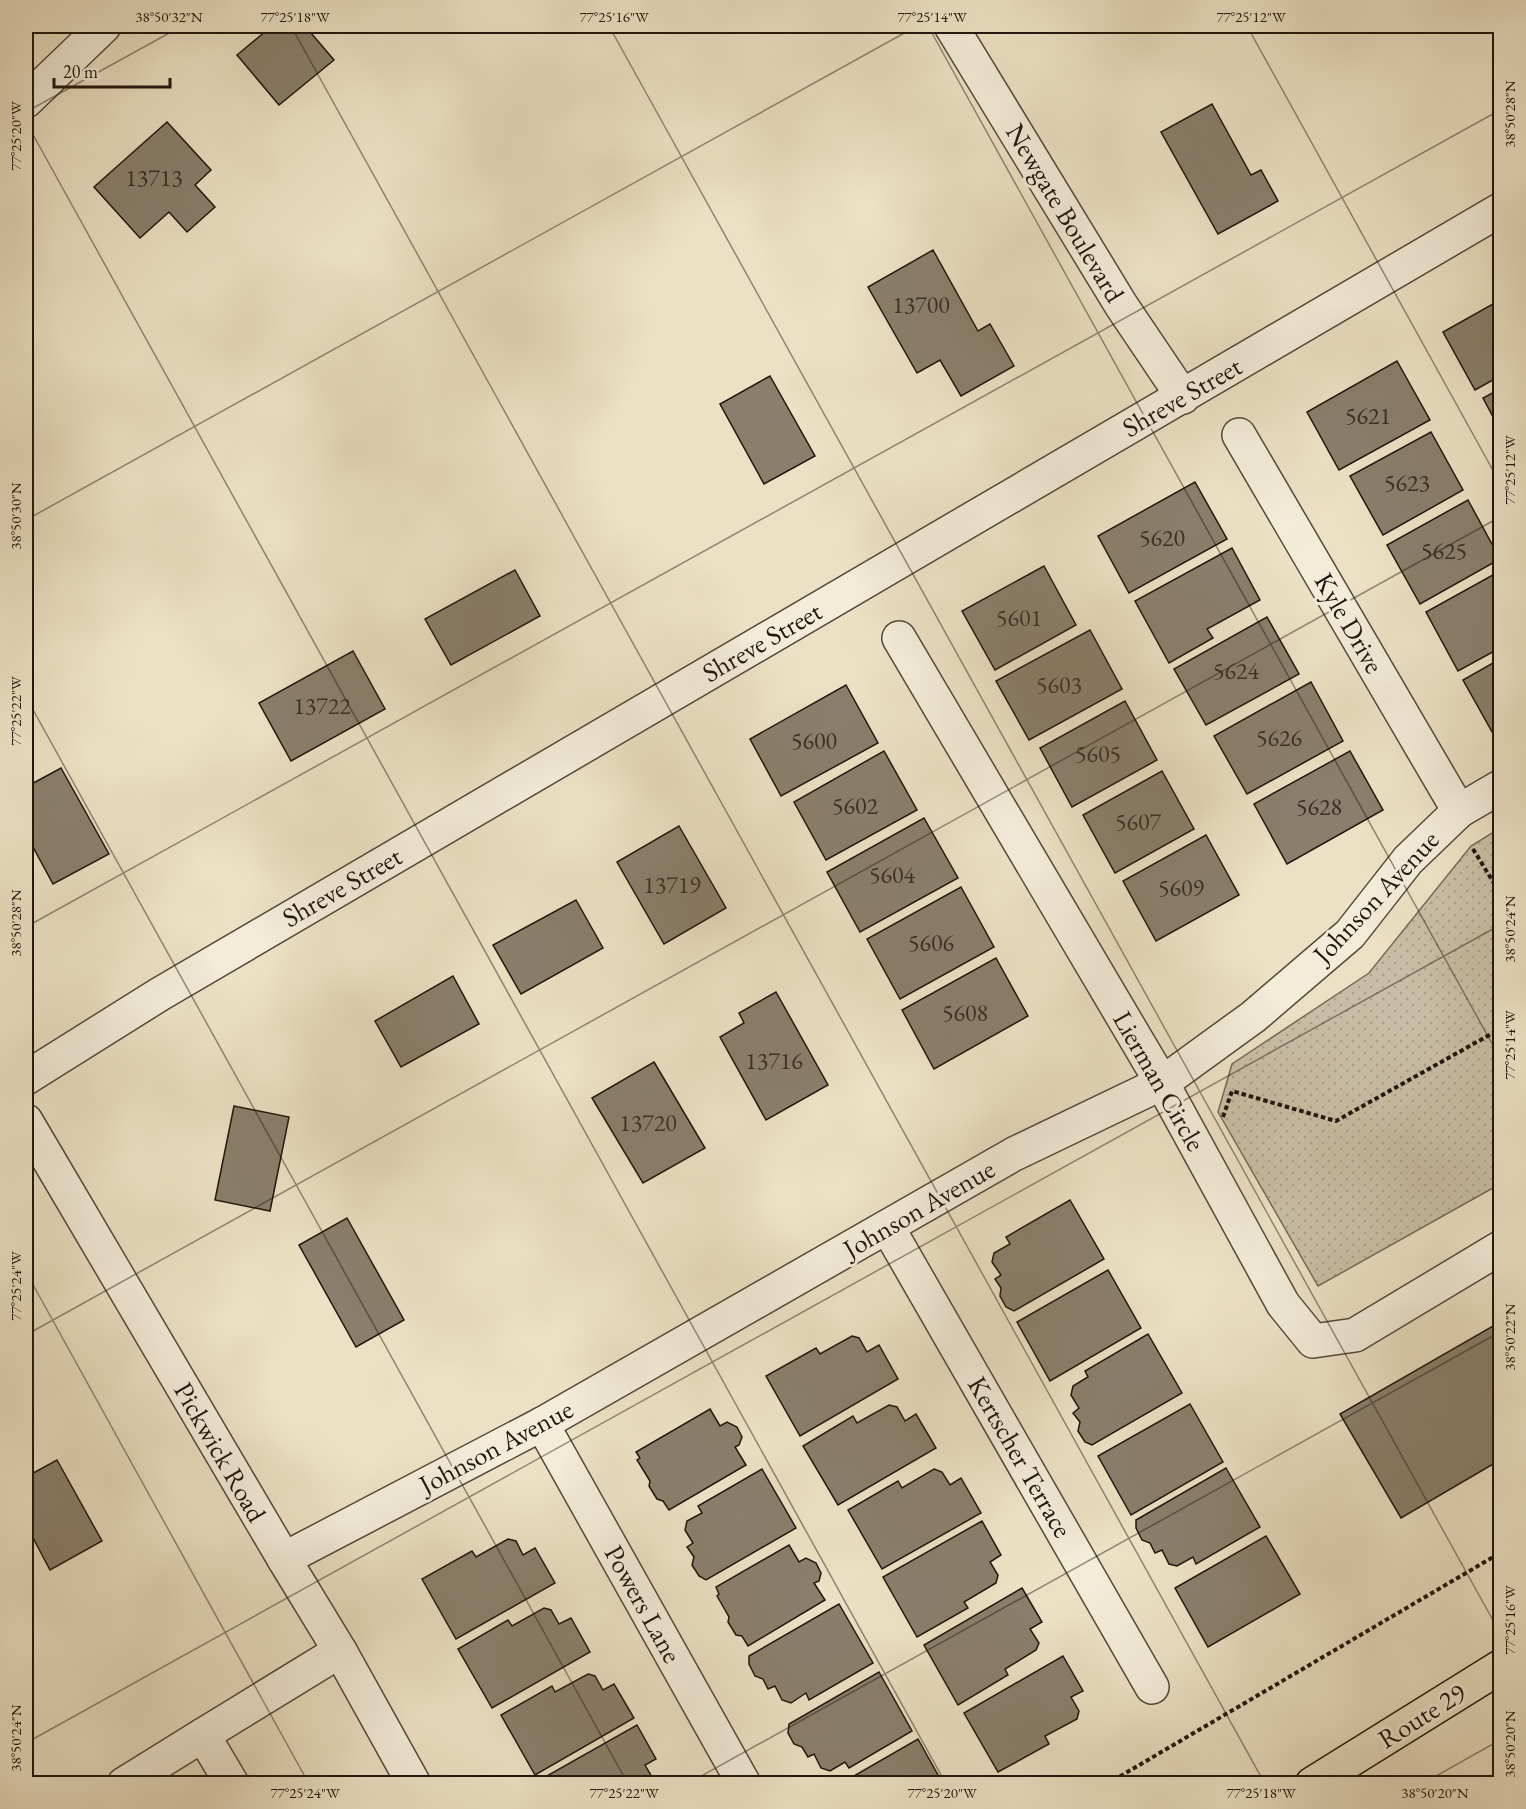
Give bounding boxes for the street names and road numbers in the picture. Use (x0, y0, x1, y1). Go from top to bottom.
street label: Newgate Boulevard (998, 117, 1133, 309)
street label: Shreve Street (1116, 348, 1248, 445)
street label: Kyle Drive (1307, 566, 1392, 679)
street label: Shreve Street (696, 593, 828, 690)
street label: Johnson Avenue (1304, 823, 1446, 972)
street label: Shreve Street (276, 838, 408, 935)
street label: Lierman Circle (1105, 1004, 1214, 1157)
street label: Johnson Avenue (835, 1151, 1001, 1267)
street label: Kertscher Terrace (960, 1370, 1081, 1544)
street label: Pickwick Road (166, 1376, 275, 1528)
street label: Johnson Avenue (411, 1391, 579, 1503)
street label: Powers Lane (597, 1539, 690, 1669)
street label: Route 29 (1371, 1675, 1472, 1756)

